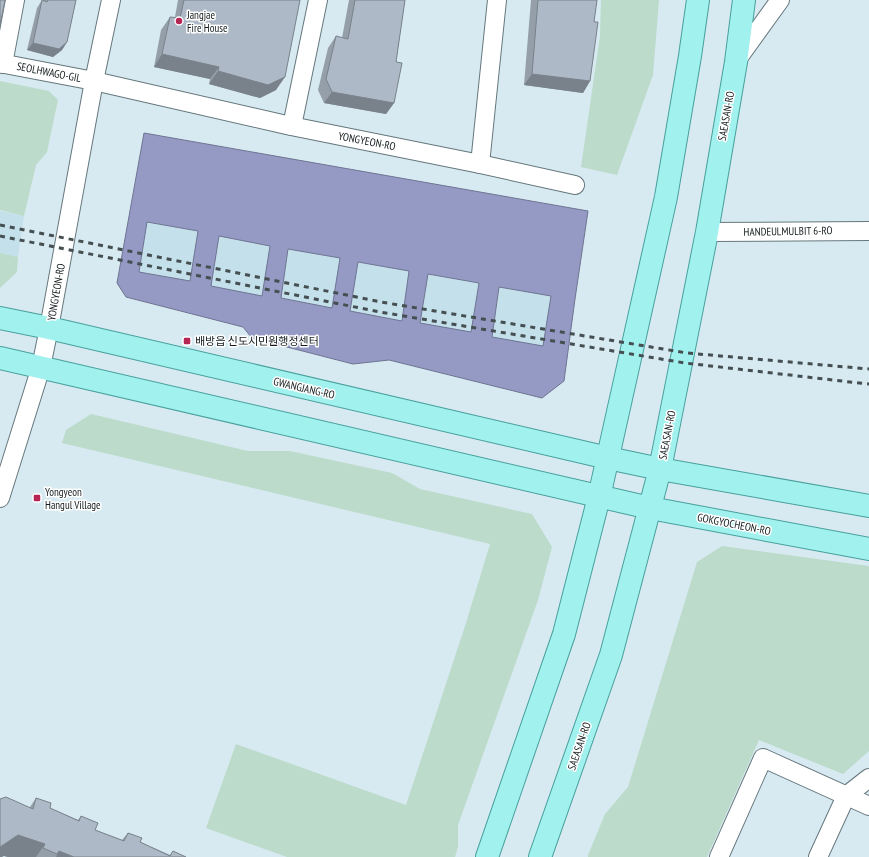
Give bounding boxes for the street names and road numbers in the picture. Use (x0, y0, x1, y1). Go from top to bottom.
street label: SEOLHWAGO-GIL (16, 59, 83, 85)
street label: SAEASAN-RO (715, 90, 737, 142)
street label: YONGYEON-RO (337, 129, 397, 153)
street label: HANDEULMULBIT 6-RO (743, 223, 833, 239)
street label: YONGYEON-RO (44, 262, 68, 322)
street label: GWANGJANG-RO (272, 374, 336, 402)
street label: SAEASAN-RO (655, 409, 679, 461)
street label: GOKGYOCHEON-RO (696, 510, 772, 538)
street label: SAEASAN-RO (564, 720, 594, 772)

